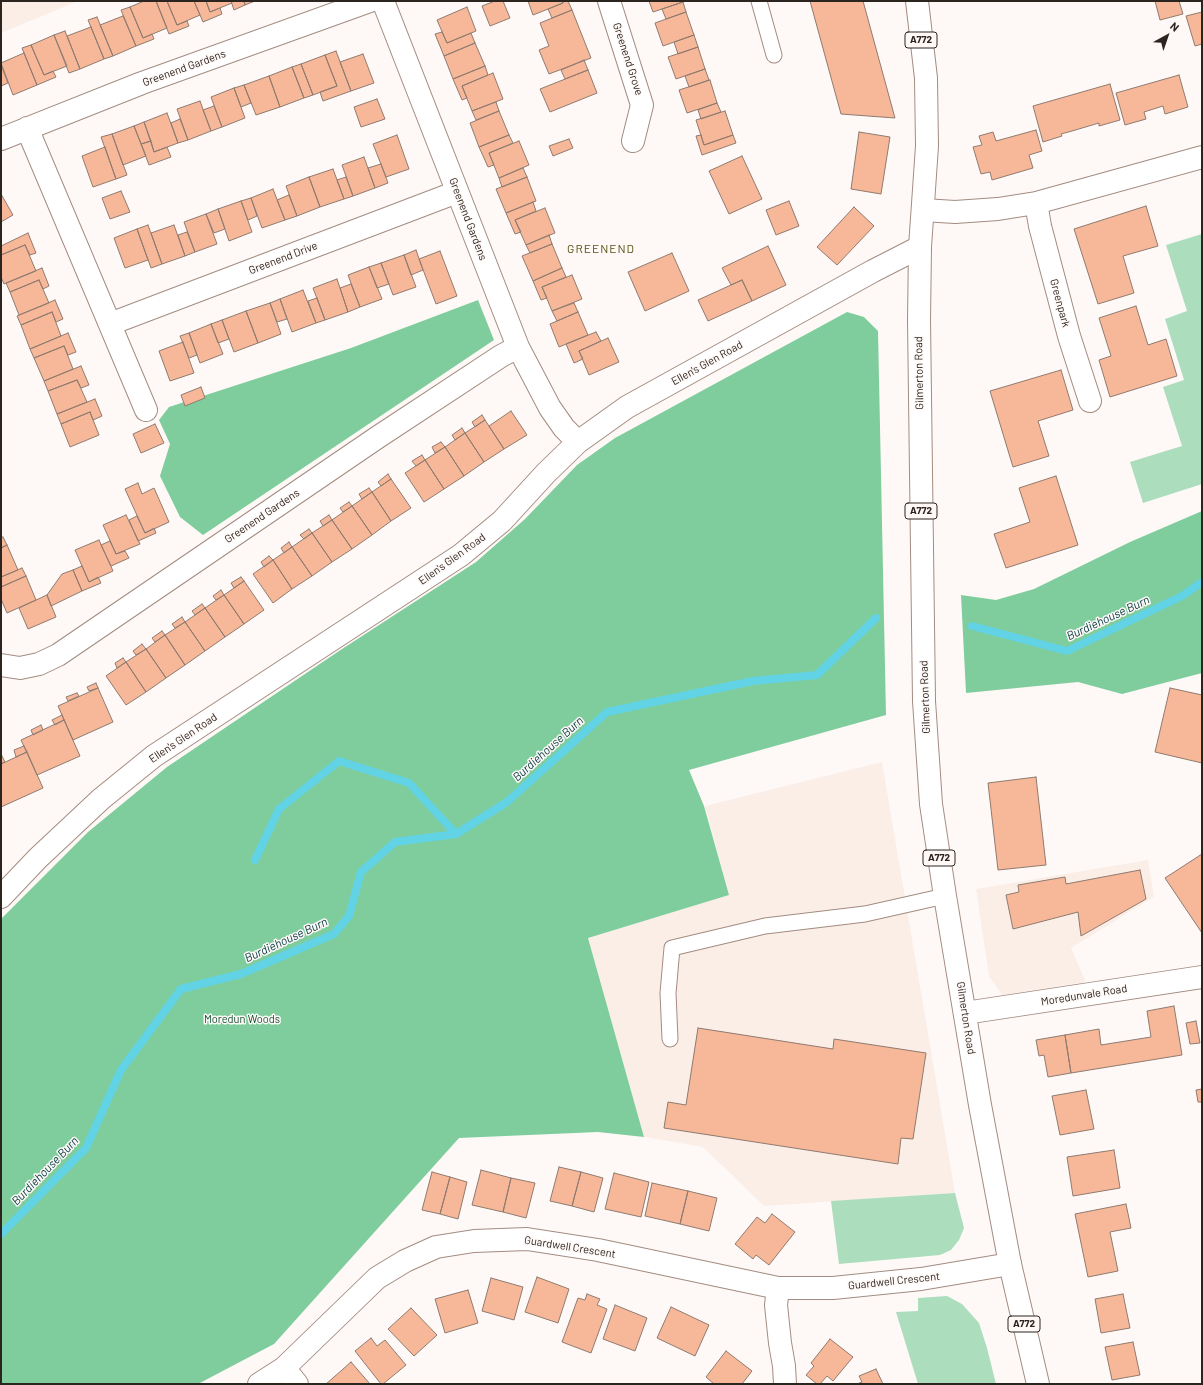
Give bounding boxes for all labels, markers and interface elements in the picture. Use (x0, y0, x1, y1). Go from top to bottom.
north arrow (1147, 16, 1187, 56)
text: N (1168, 19, 1182, 34)
street label: Greenend Grove (610, 21, 646, 97)
road number: A772 (905, 32, 937, 48)
street label: Greenend Gardens (141, 47, 227, 89)
street label: Greenend Gardens (446, 176, 490, 262)
street label: Greenend Drive (247, 239, 319, 277)
district label: GREENEND (567, 242, 635, 256)
street label: Greenpark (1047, 277, 1073, 329)
street label: Gilmerton Road (912, 336, 926, 410)
street label: Ellen's Glen Road (669, 338, 745, 388)
street label: Greenend Gardens (222, 486, 302, 546)
road number: A772 (905, 503, 937, 519)
street label: Ellen's Glen Road (416, 530, 488, 588)
water label: Burdiehouse Burn (1064, 592, 1152, 644)
street label: Gilmerton Road (917, 660, 933, 734)
street label: Ellen's Glen Road (146, 710, 220, 766)
water label: Burdiehouse Burn (510, 714, 586, 784)
road number: A772 (923, 850, 955, 866)
water label: Burdiehouse Burn (242, 914, 330, 966)
street label: Gilmerton Road (954, 981, 978, 1055)
street label: Moredunvale Road (1040, 982, 1128, 1008)
park label: Moredun Woods (204, 1012, 280, 1026)
water label: Burdiehouse Burn (9, 1134, 81, 1208)
street label: Guardwell Crescent (523, 1233, 617, 1261)
street label: Guardwell Crescent (847, 1270, 941, 1292)
road number: A772 (1008, 1316, 1040, 1332)

